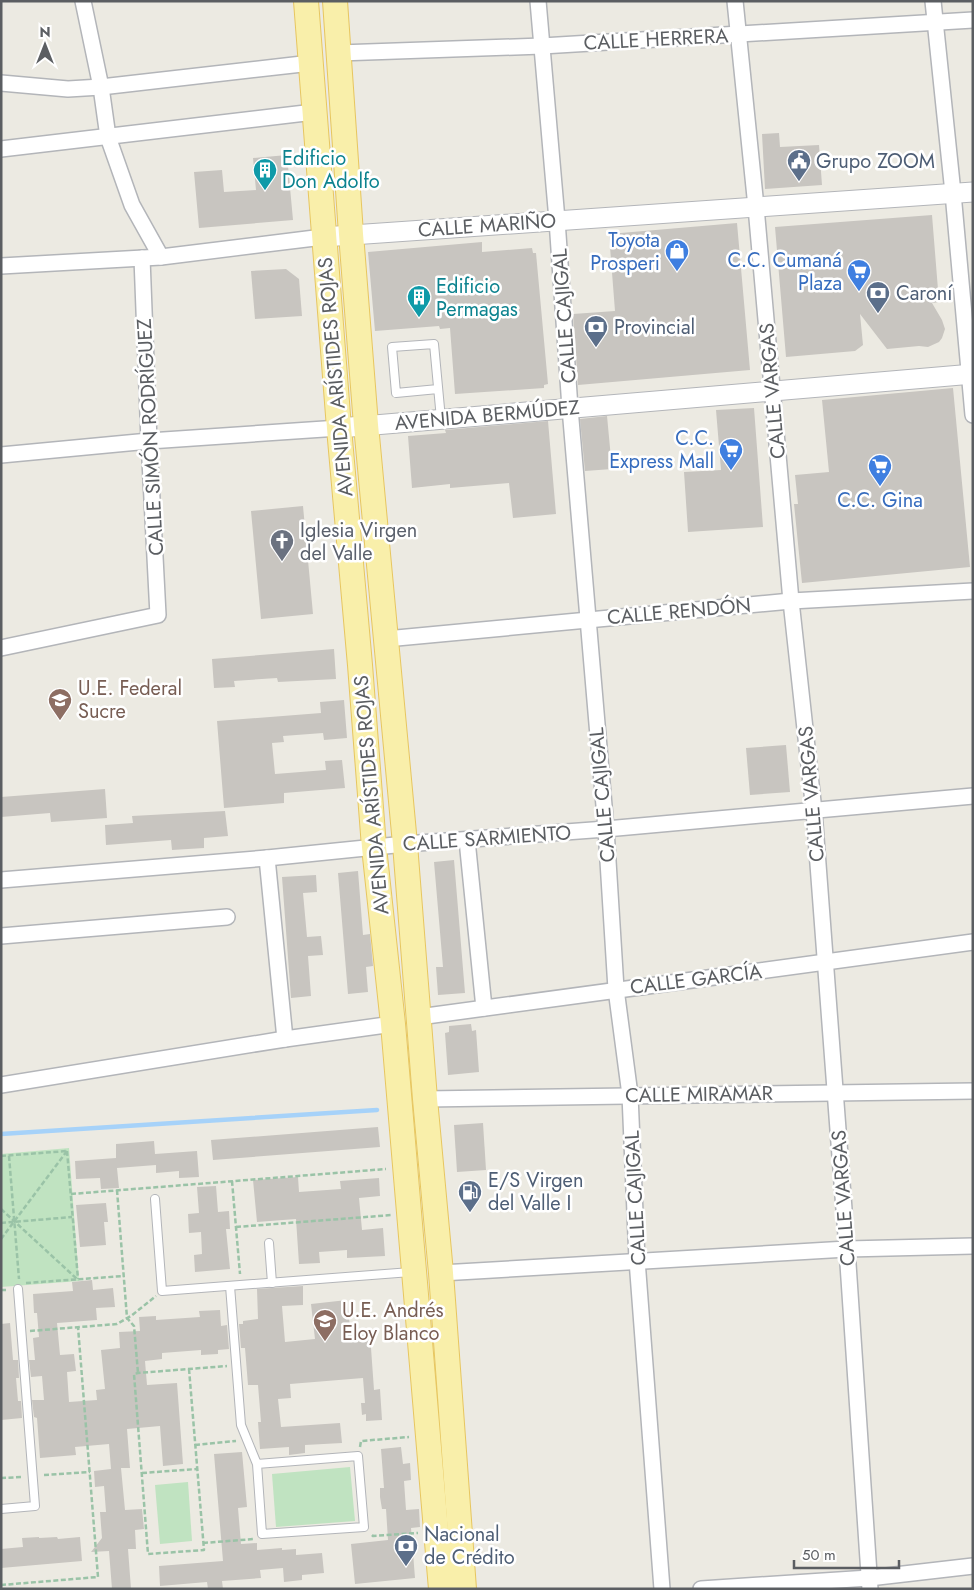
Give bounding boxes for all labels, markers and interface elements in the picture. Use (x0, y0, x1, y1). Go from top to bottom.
north arrow (20, 20, 70, 70)
street label: CALLE HERRERA (583, 21, 730, 58)
text: N (39, 22, 51, 42)
place label: Edificio Don Adolfo (282, 144, 380, 196)
place label: Grupo ZOOM (816, 147, 935, 176)
public building icon: Grupo ZOOM (786, 148, 812, 182)
building icon: Edificio Don Adolfo (252, 157, 278, 191)
street label: CALLE MARIÑO (417, 206, 557, 245)
place label: Toyota Prosperi (590, 226, 660, 278)
shop icon: Toyota Prosperi (664, 238, 690, 272)
place label: C.C. Cumaná Plaza (728, 246, 842, 298)
street label: CALLE CAJIGAL (545, 248, 584, 384)
street label: AVENIDA ARÍSTIDES ROJAS (311, 256, 360, 498)
supermarket icon: C.C. Cumaná Plaza (846, 258, 872, 292)
place label: Edificio Permagas (436, 272, 518, 324)
place label: Caroní (896, 279, 953, 308)
bank icon: Caroní (865, 280, 891, 314)
building icon: Edificio Permagas (406, 284, 432, 318)
place label: Provincial (614, 313, 695, 342)
bank icon: Provincial (583, 314, 609, 348)
street label: CALLE SIMÓN RODRÍGUEZ (130, 317, 171, 556)
street label: CALLE VARGAS (752, 322, 793, 460)
street label: AVENIDA BERMÚDEZ (393, 393, 581, 438)
place label: C.C. Express Mall (609, 424, 714, 476)
supermarket icon: C.C. Express Mall (718, 437, 744, 471)
supermarket icon: C.C. Gina (867, 453, 893, 487)
place label: C.C. Gina (837, 486, 923, 515)
place label: Iglesia Virgen del Valle (300, 516, 417, 568)
church icon: Iglesia Virgen del Valle (269, 528, 295, 562)
street label: CALLE RENDÓN (606, 591, 752, 632)
place label: U.E. Federal Sucre (78, 674, 182, 726)
street label: AVENIDA ARÍSTIDES ROJAS (347, 674, 396, 916)
school or university icon: U.E. Federal Sucre (47, 687, 73, 721)
street label: CALLE VARGAS (791, 725, 832, 863)
street label: CALLE CAJIGAL (582, 726, 623, 863)
street label: CALLE SARMIENTO (402, 818, 572, 859)
street label: CALLE GARCÍA (628, 957, 764, 1002)
street label: CALLE MIRAMAR (625, 1079, 773, 1110)
street label: CALLE VARGAS (824, 1129, 863, 1267)
street label: CALLE CAJIGAL (617, 1130, 654, 1266)
place label: E/S Virgen del Valle I (488, 1166, 583, 1218)
fuel station icon: E/S Virgen del Valle I (457, 1179, 483, 1213)
place label: U.E. Andrés Eloy Blanco (342, 1296, 444, 1348)
school or university icon: U.E. Andrés Eloy Blanco (312, 1308, 338, 1342)
place label: Nacional de Crédito (424, 1520, 515, 1572)
bank icon: Nacional de Crédito (393, 1533, 419, 1567)
scale bar (794, 1538, 899, 1570)
text: 50 m (802, 1544, 836, 1566)

